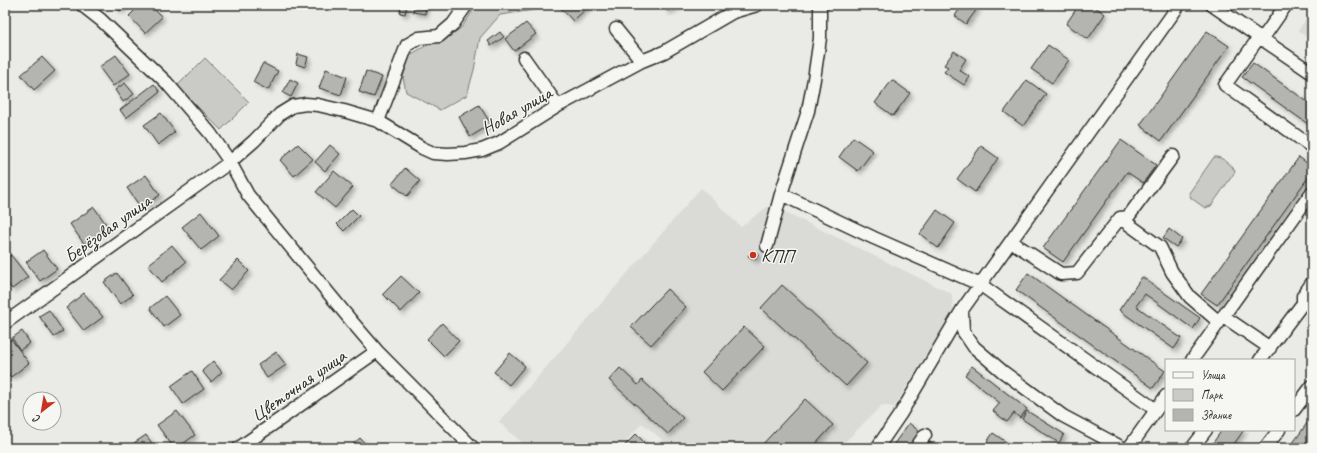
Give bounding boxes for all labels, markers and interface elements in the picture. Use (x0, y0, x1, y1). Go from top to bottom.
street label: Новая улица (477, 80, 558, 141)
street label: Берёзовая улица (59, 188, 158, 268)
place label: КПП (761, 244, 797, 268)
marker: КПП (748, 250, 758, 260)
street label: Цветочная улица (246, 343, 352, 427)
legend (1165, 359, 1295, 431)
text: Улица (1201, 367, 1226, 383)
text: Парк (1201, 387, 1224, 403)
north arrow (22, 391, 62, 431)
text: Здание (1201, 407, 1232, 423)
text: С (30, 411, 43, 427)

